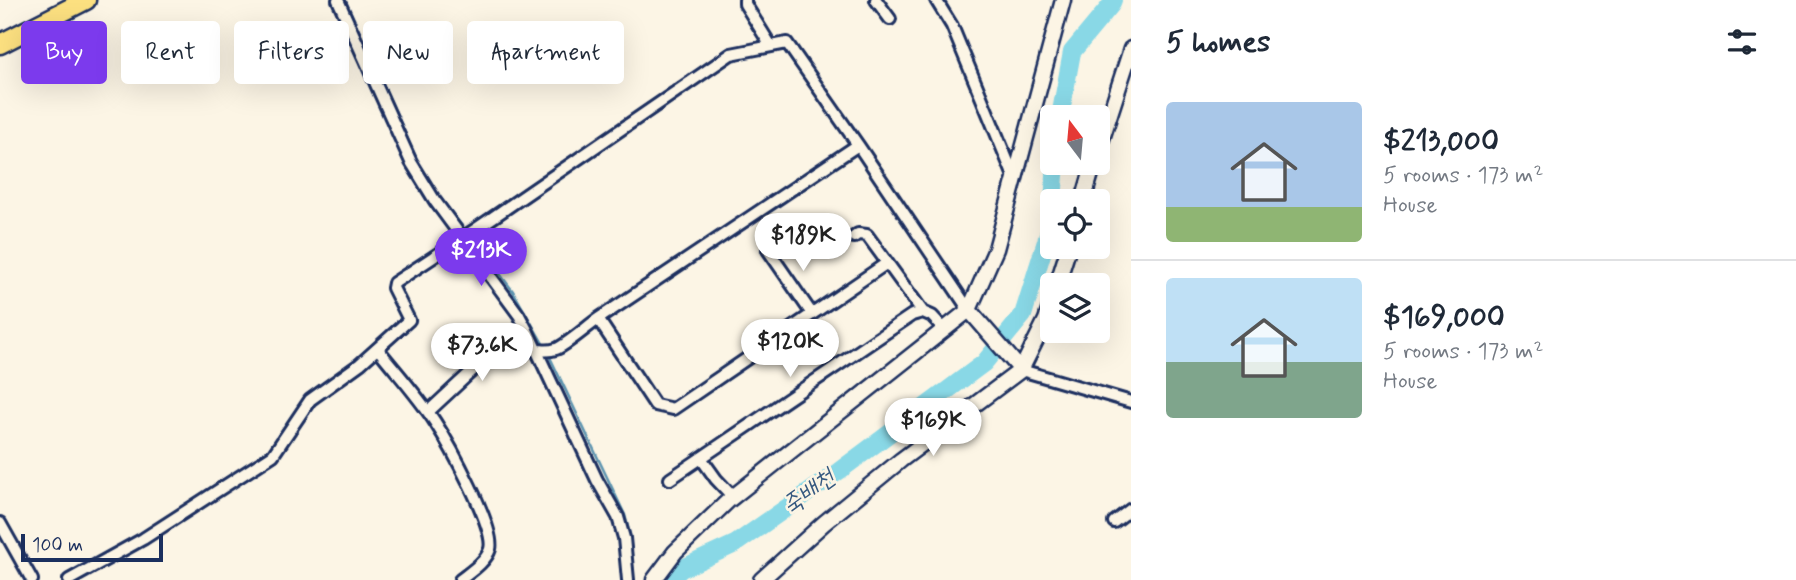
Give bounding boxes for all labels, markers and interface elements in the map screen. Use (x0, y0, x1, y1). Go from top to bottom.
chip: Buy (21, 21, 107, 84)
chip: Rent (121, 21, 220, 84)
chip: Filters (234, 21, 349, 84)
chip: New (363, 21, 453, 84)
chip: Apartment (467, 21, 624, 84)
text: 5 homes (1166, 23, 1271, 62)
icon: filters (1723, 23, 1761, 61)
north arrow (1040, 105, 1110, 175)
map controls (1040, 105, 1110, 343)
text: $213,000 (1383, 122, 1499, 161)
icon: home (1222, 130, 1306, 214)
text: 5 rooms · 173 m² (1383, 161, 1543, 191)
button: locate (1040, 189, 1110, 259)
text: House (1383, 191, 1437, 221)
pin: $189K (754, 214, 852, 273)
text: $189K (771, 221, 835, 251)
pin: $213K (432, 229, 530, 288)
text: $213K (451, 236, 511, 266)
button: layers (1040, 273, 1110, 343)
text: $169,000 (1383, 298, 1505, 337)
icon: home (1222, 306, 1306, 390)
pin: $120K (741, 320, 839, 379)
pin: $73.6K (425, 324, 539, 383)
text: $120K (757, 327, 823, 357)
text: $73.6K (447, 331, 517, 361)
text: 5 rooms · 173 m² (1383, 337, 1543, 367)
text: House (1383, 367, 1437, 397)
pin: $169K (884, 398, 982, 458)
text: $169K (901, 406, 965, 436)
water label: 죽배천 (776, 461, 844, 522)
scale bar (21, 531, 163, 563)
text: 100 m (32, 533, 83, 558)

